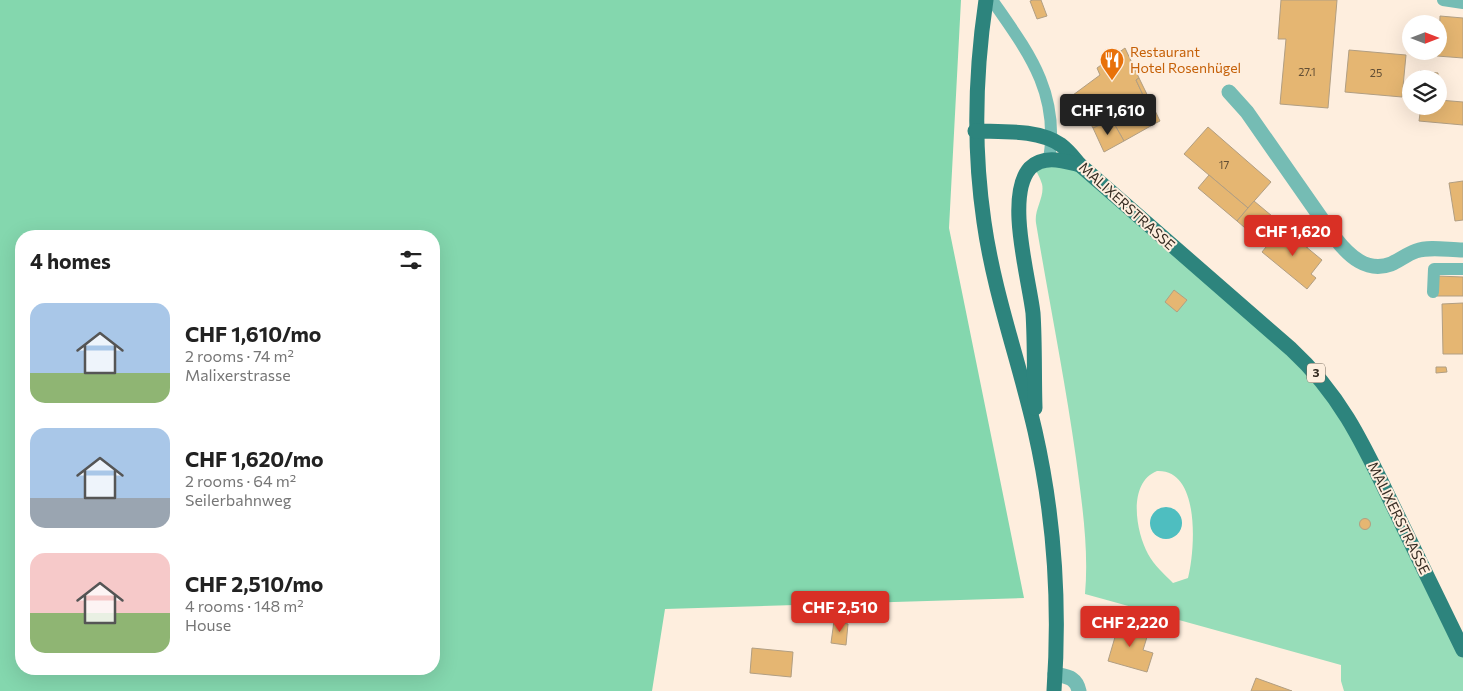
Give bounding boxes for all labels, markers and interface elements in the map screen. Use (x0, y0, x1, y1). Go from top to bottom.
north arrow (1402, 15, 1448, 60)
map controls (1402, 15, 1447, 115)
place label: Restaurant Hotel Rosenhügel (1130, 43, 1241, 76)
restaurant icon: Restaurant Hotel Rosenhügel (1099, 47, 1125, 81)
house number: 27.1 (1298, 65, 1316, 78)
house number: 25 (1370, 66, 1382, 79)
button: layers (1402, 70, 1447, 115)
pin: CHF 1,610 (1051, 94, 1165, 136)
text: CHF 1,610 (1071, 100, 1145, 119)
street label: MALIXERSTRASSE (1076, 158, 1179, 253)
house number: 17 (1219, 158, 1229, 171)
pin: CHF 1,620 (1236, 214, 1350, 257)
text: CHF 1,620 (1255, 221, 1331, 240)
icon: filters (397, 246, 425, 274)
text: 4 homes (30, 248, 111, 273)
text: CHF 1,610/mo (185, 321, 321, 346)
icon: home (70, 323, 130, 383)
text: 2 rooms · 74 m² (185, 346, 294, 365)
road number: 3 (1307, 363, 1325, 382)
text: Malixerstrasse (185, 365, 291, 384)
text: CHF 1,620/mo (185, 446, 324, 471)
icon: home (70, 448, 130, 508)
street label: MALIXERSTRASSE (1365, 459, 1434, 577)
text: 2 rooms · 64 m² (185, 471, 296, 490)
text: Seilerbahnweg (185, 490, 291, 509)
text: CHF 2,510/mo (185, 571, 323, 596)
icon: home (70, 573, 130, 633)
pin: CHF 2,510 (783, 590, 897, 633)
text: 4 rooms · 148 m² (185, 596, 304, 615)
text: CHF 2,510 (802, 597, 878, 616)
pin: CHF 2,220 (1073, 606, 1187, 648)
text: CHF 2,220 (1091, 612, 1169, 631)
text: House (185, 615, 231, 634)

